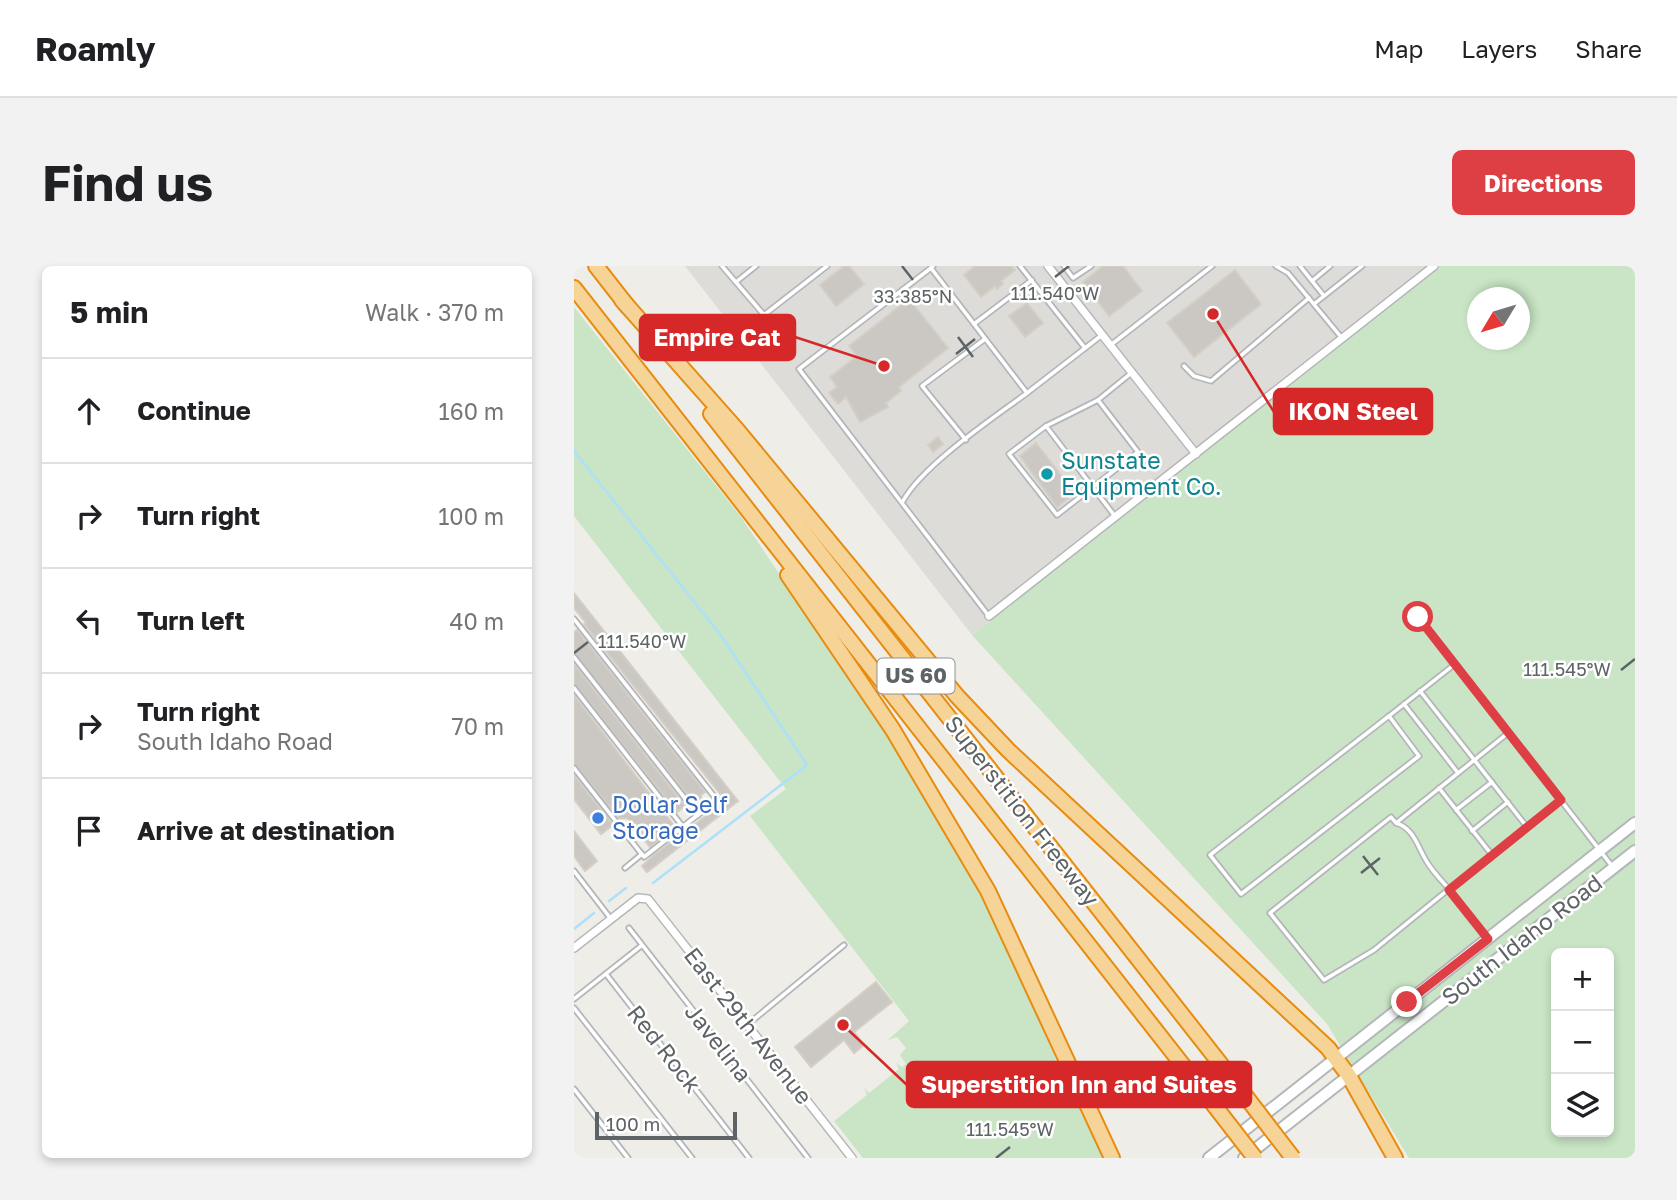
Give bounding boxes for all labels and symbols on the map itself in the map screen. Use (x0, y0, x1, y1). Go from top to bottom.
text: 111.540°W (1011, 282, 1099, 304)
text: 33.385°N (873, 285, 953, 307)
north arrow (1467, 287, 1530, 350)
callout: Empire Cat (640, 315, 795, 360)
text: Empire Cat (653, 322, 781, 351)
callout: IKON Steel (1274, 389, 1432, 434)
text: IKON Steel (1288, 396, 1418, 425)
place label: Sunstate Equipment Co. (1061, 446, 1222, 500)
marker: Sunstate Equipment Co. (1039, 466, 1055, 482)
route start (1402, 601, 1433, 632)
text: 111.540°W (598, 630, 686, 652)
road number: US 60 (878, 658, 954, 694)
text: 111.545°W (1523, 658, 1611, 680)
street label: Superstition Freeway (940, 710, 1106, 911)
place label: Dollar Self Storage (612, 790, 728, 844)
marker: Dollar Self Storage (590, 810, 606, 826)
street label: South Idaho Road (1436, 868, 1607, 1011)
street label: East 29th Avenue (679, 941, 819, 1109)
route end (1391, 986, 1422, 1017)
street label: Javelina (680, 998, 758, 1087)
street label: Red Rock (622, 999, 708, 1098)
callout: Superstition Inn and Suites (907, 1062, 1251, 1107)
text: Superstition Inn and Suites (921, 1069, 1237, 1098)
scale bar (595, 1109, 737, 1141)
text: 111.545°W (966, 1118, 1054, 1140)

